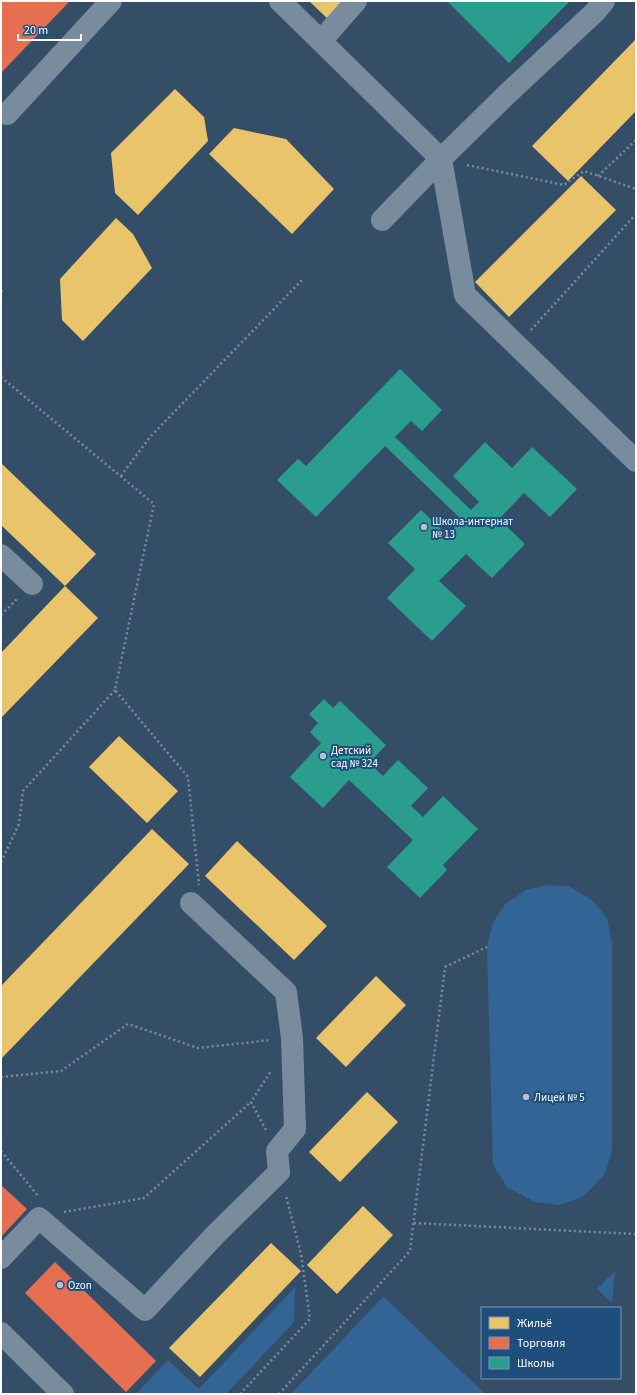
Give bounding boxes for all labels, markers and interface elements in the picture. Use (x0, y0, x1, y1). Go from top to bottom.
scale bar (18, 16, 81, 42)
text: 20 m (24, 22, 48, 39)
place label: Школа-интернат № 13 (432, 514, 513, 542)
marker: Школа-интернат № 13 (419, 522, 429, 532)
place label: Детский сад № 324 (331, 743, 378, 771)
marker: Детский сад № 324 (318, 751, 328, 761)
place label: Лицей № 5 (534, 1090, 585, 1105)
marker: Лицей № 5 (521, 1092, 531, 1102)
place label: Ozon (68, 1278, 92, 1293)
marker: Ozon (55, 1280, 65, 1290)
legend (481, 1307, 621, 1379)
text: Жильё (517, 1315, 552, 1332)
text: Торговля (517, 1335, 565, 1352)
text: Школы (517, 1355, 554, 1372)

